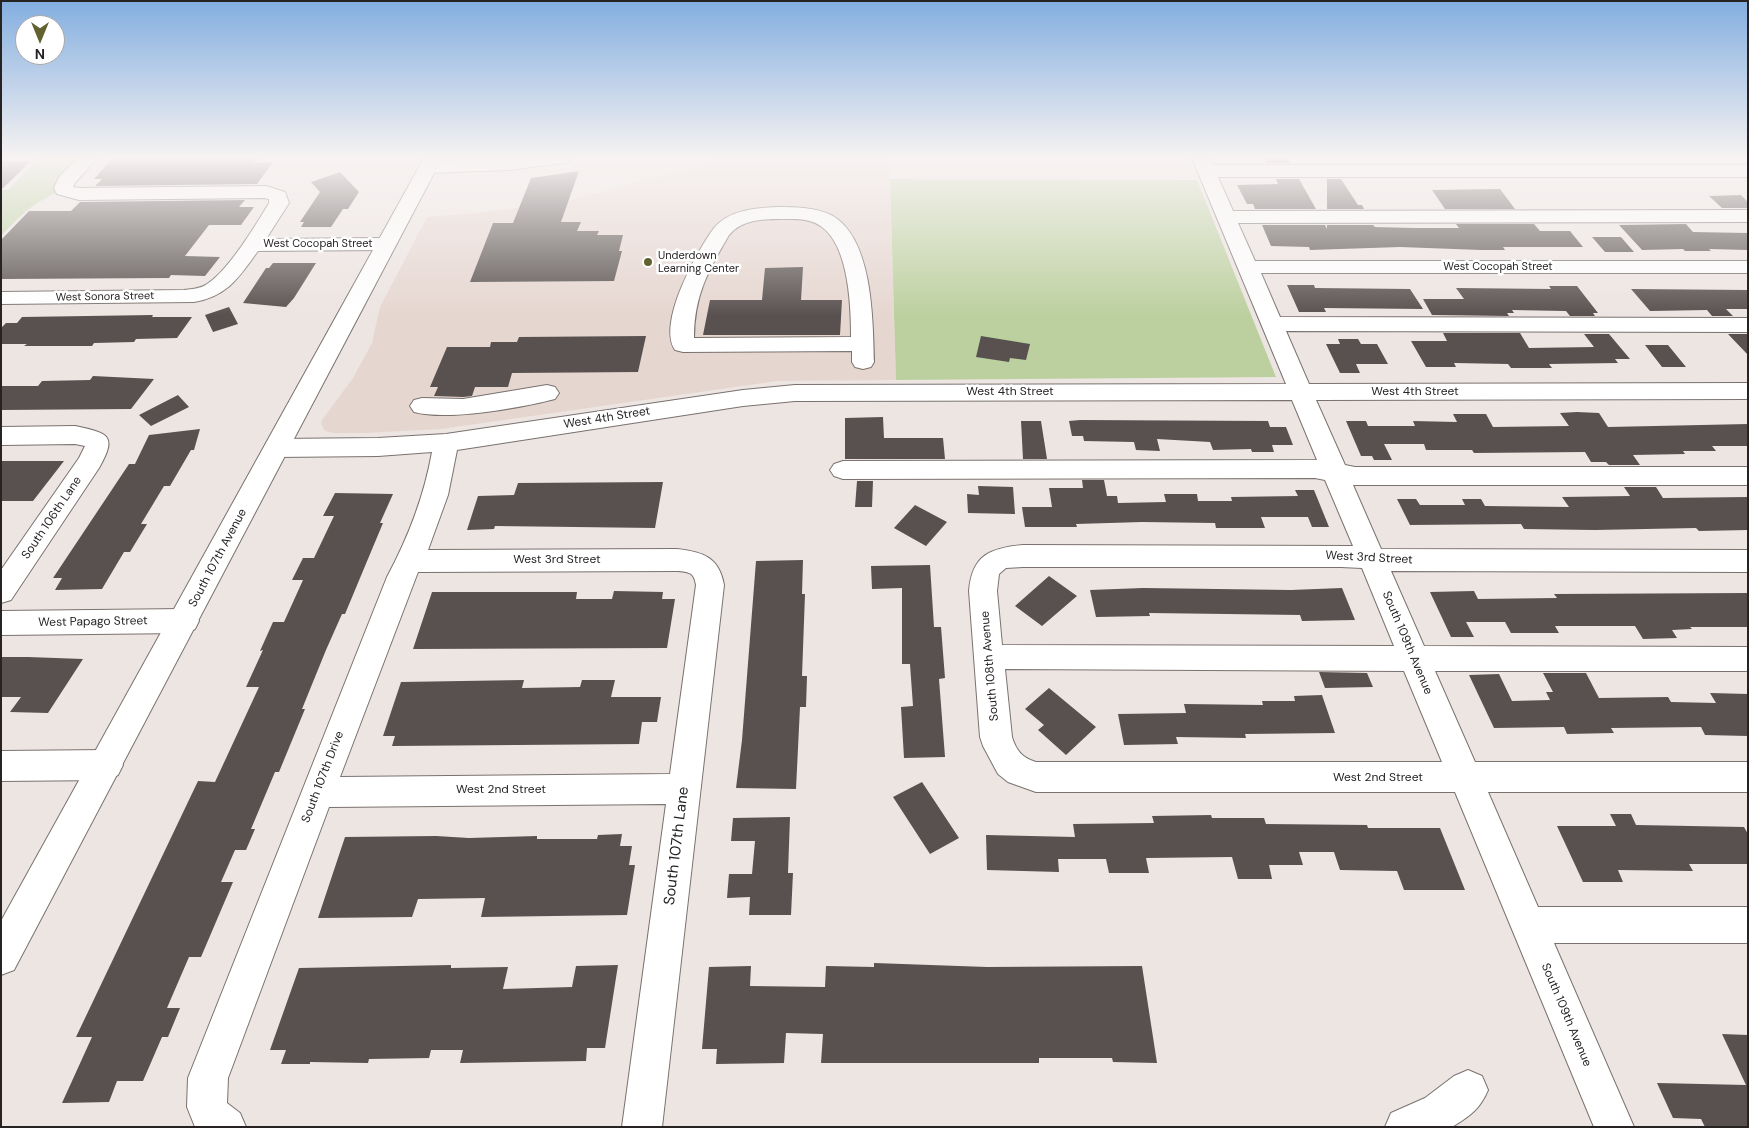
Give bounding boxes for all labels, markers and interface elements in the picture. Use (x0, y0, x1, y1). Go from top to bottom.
north arrow (15, 15, 65, 65)
text: N (35, 45, 45, 63)
street label: West Cocopah Street (263, 237, 373, 251)
place label: Underdown Learning Center (658, 249, 739, 275)
marker: Underdown Learning Center (642, 256, 654, 268)
street label: West Cocopah Street (1443, 260, 1553, 274)
street label: West Sonora Street (56, 290, 154, 304)
street label: West 4th Street (966, 385, 1054, 399)
street label: West 4th Street (1371, 385, 1459, 399)
street label: West 4th Street (563, 404, 651, 432)
street label: South 106th Lane (19, 474, 85, 562)
street label: South 107th Avenue (186, 506, 250, 610)
street label: West 3rd Street (1325, 549, 1413, 567)
street label: West 3rd Street (513, 553, 601, 567)
street label: South 109th Avenue (1379, 589, 1435, 697)
street label: South 108th Avenue (978, 610, 1002, 722)
street label: West Papago Street (38, 614, 148, 630)
street label: South 107th Drive (299, 729, 347, 825)
street label: West 2nd Street (1333, 771, 1423, 785)
street label: West 2nd Street (456, 783, 546, 797)
street label: South 107th Lane (661, 786, 693, 906)
street label: South 109th Avenue (1538, 961, 1594, 1069)

